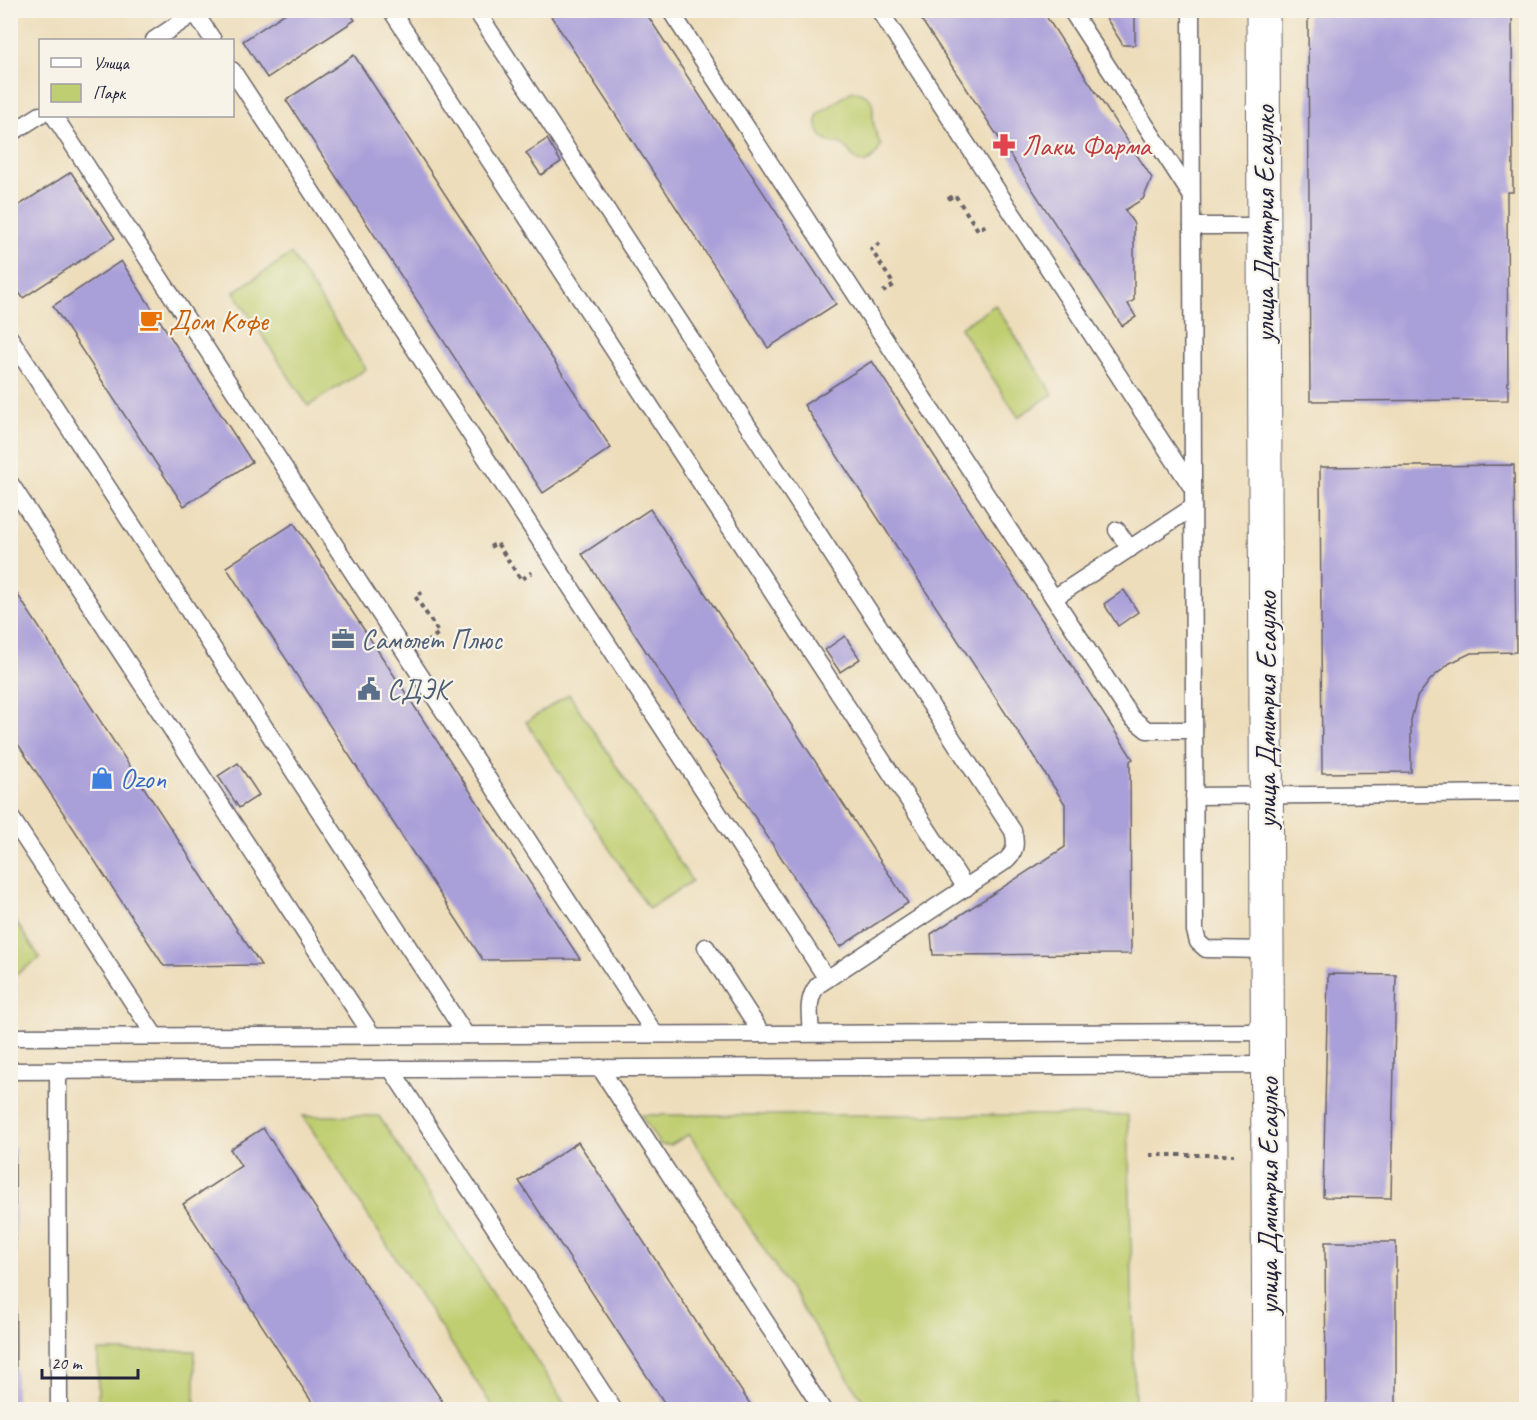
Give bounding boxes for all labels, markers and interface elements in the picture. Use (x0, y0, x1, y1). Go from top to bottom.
legend (39, 39, 234, 117)
text: Улица (93, 52, 130, 74)
text: Парк (93, 82, 127, 104)
street label: улица Дмитрия Есаулко (1247, 103, 1282, 345)
place label: Лаки Фарма (1022, 128, 1153, 163)
pharmacy icon: Лаки Фарма (991, 132, 1017, 158)
place label: Дом Кофе (169, 303, 270, 338)
cafe icon: Дом Кофе (138, 307, 164, 333)
street label: улица Дмитрия Есаулко (1249, 589, 1284, 831)
place label: Самолет Плюс (361, 622, 503, 657)
office icon: Самолет Плюс (330, 626, 356, 652)
place label: СДЭК (387, 672, 454, 707)
public building icon: СДЭК (356, 676, 382, 702)
place label: Ozon (120, 761, 166, 796)
shop icon: Ozon (89, 765, 115, 791)
street label: улица Дмитрия Есаулко (1251, 1075, 1286, 1317)
scale bar (42, 1342, 138, 1380)
text: 20 m (51, 1352, 84, 1374)

